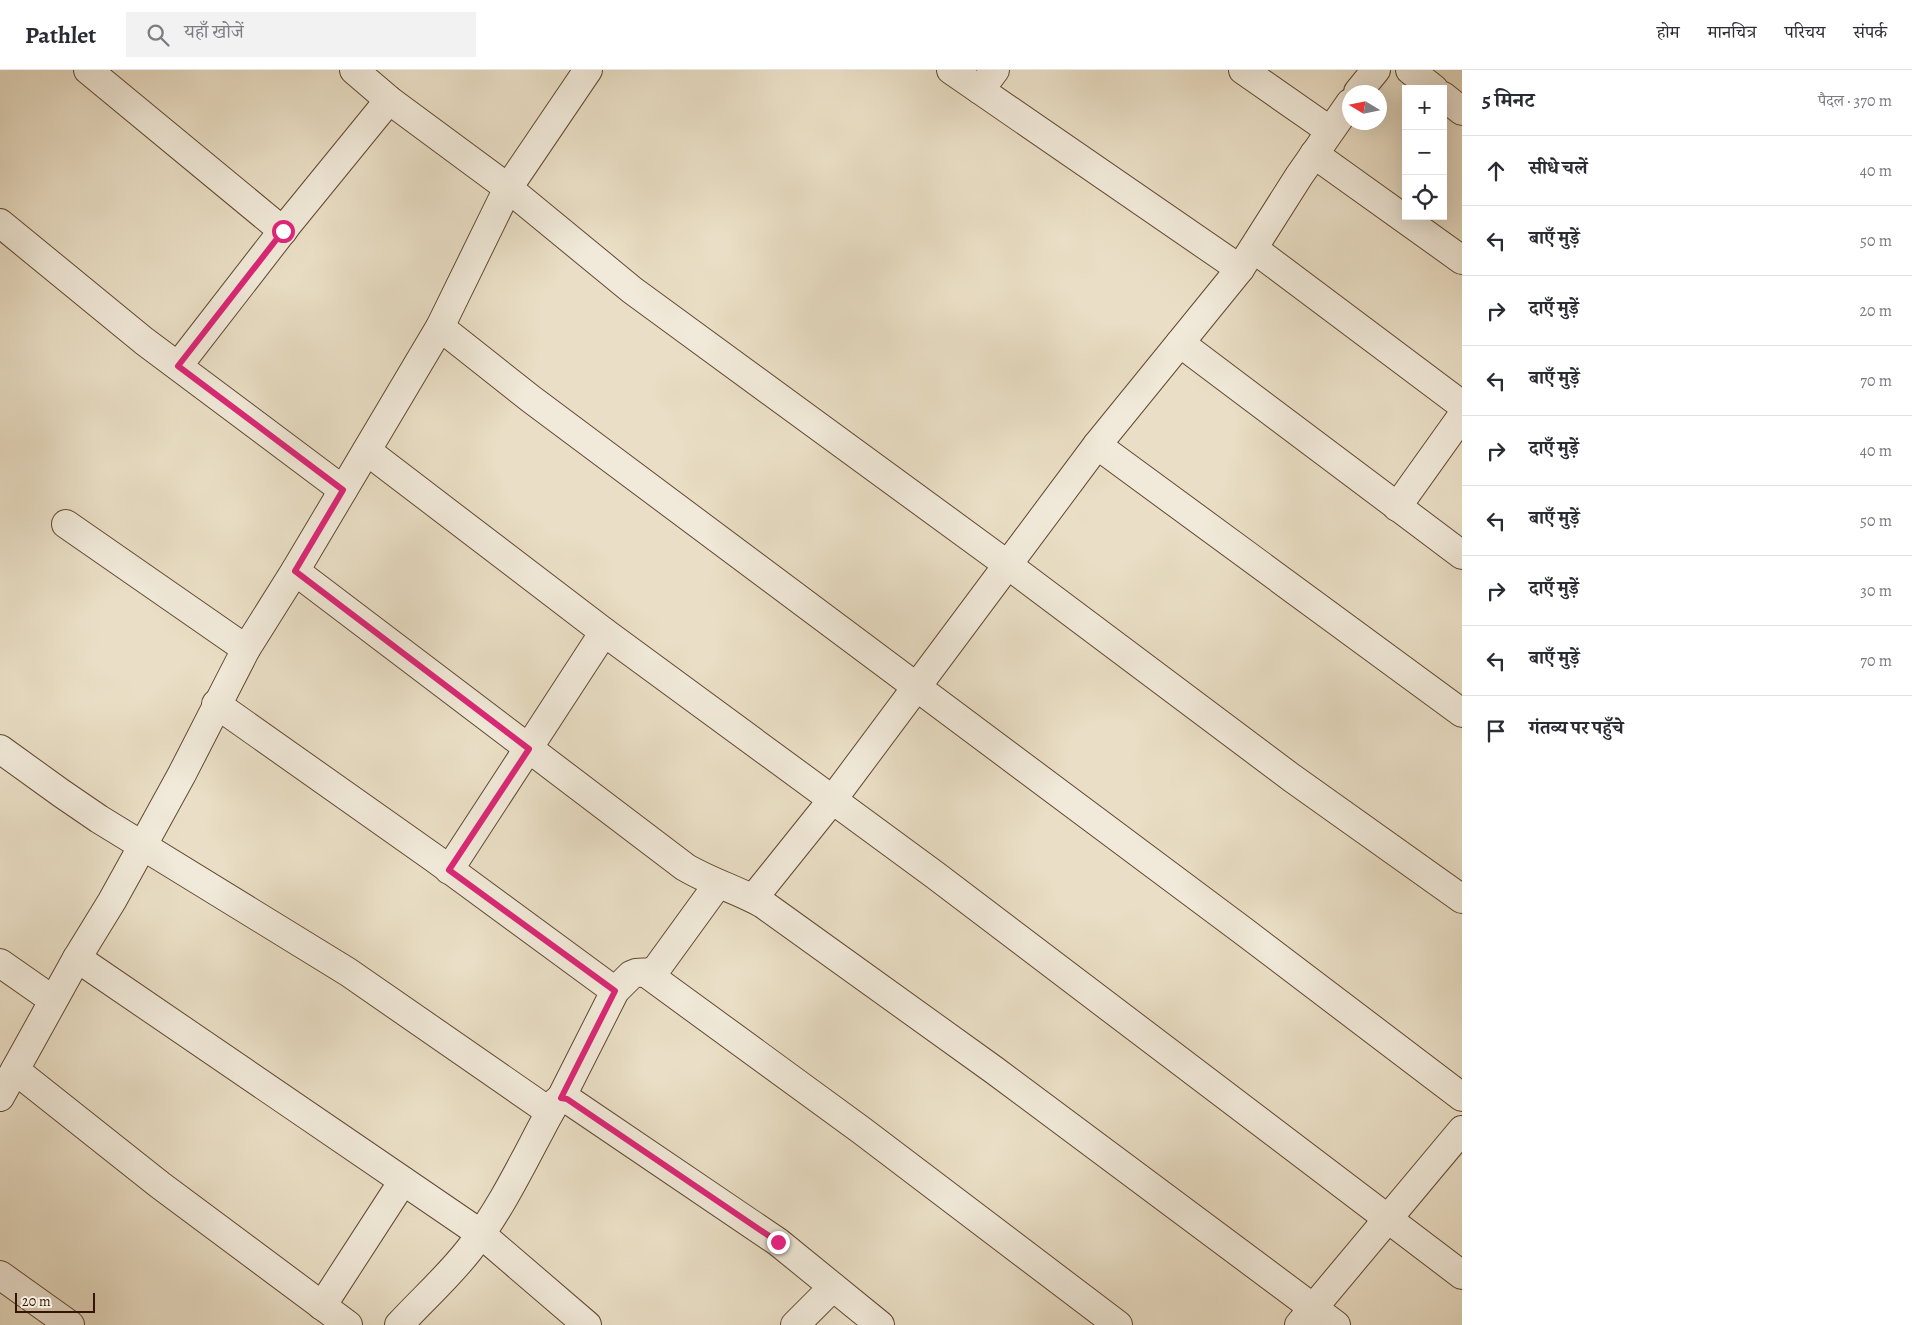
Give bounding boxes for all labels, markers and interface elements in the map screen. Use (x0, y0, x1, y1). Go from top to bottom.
search box (126, 12, 476, 57)
text: Pathlet (25, 19, 96, 51)
text: यहाँ खोजें (184, 19, 244, 45)
text: होम (1657, 20, 1680, 44)
text: मानचित्र (1708, 20, 1756, 44)
text: परिचय (1784, 20, 1825, 44)
text: संपर्क (1853, 20, 1887, 44)
icon: search (144, 21, 172, 49)
north arrow (1342, 85, 1387, 130)
map controls (1402, 85, 1447, 220)
button: + (1402, 85, 1447, 130)
text: 5 मिनट (1482, 86, 1534, 114)
text: पैदल · 370 m (1818, 90, 1892, 112)
button: − (1402, 130, 1447, 175)
text: सीधे चलें (1529, 155, 1587, 181)
icon: ahead (1482, 157, 1510, 185)
text: 40 m (1860, 160, 1892, 182)
button: locate (1402, 175, 1447, 220)
route start (272, 220, 295, 243)
text: बाएँ मुड़ें (1529, 225, 1579, 251)
icon: left (1482, 227, 1510, 255)
text: 50 m (1860, 230, 1892, 252)
text: दाएँ मुड़ें (1529, 295, 1579, 321)
icon: right (1482, 297, 1510, 325)
text: 20 m (1859, 300, 1892, 322)
text: बाएँ मुड़ें (1529, 365, 1579, 391)
icon: left (1482, 367, 1510, 395)
text: 70 m (1860, 370, 1892, 392)
text: दाएँ मुड़ें (1529, 435, 1579, 461)
icon: right (1482, 437, 1510, 465)
text: 40 m (1860, 440, 1892, 462)
text: बाएँ मुड़ें (1529, 505, 1579, 531)
icon: left (1482, 507, 1510, 535)
text: 50 m (1860, 510, 1892, 532)
text: दाएँ मुड़ें (1529, 575, 1579, 601)
icon: right (1482, 577, 1510, 605)
text: 30 m (1860, 580, 1892, 602)
text: बाएँ मुड़ें (1529, 645, 1579, 671)
icon: left (1482, 647, 1510, 675)
text: 70 m (1860, 650, 1892, 672)
text: गंतव्य पर पहुँचे (1529, 715, 1624, 741)
icon: arrive (1482, 717, 1510, 745)
route end (767, 1231, 790, 1254)
scale bar (15, 1290, 95, 1313)
text: 20 m (22, 1292, 51, 1311)

